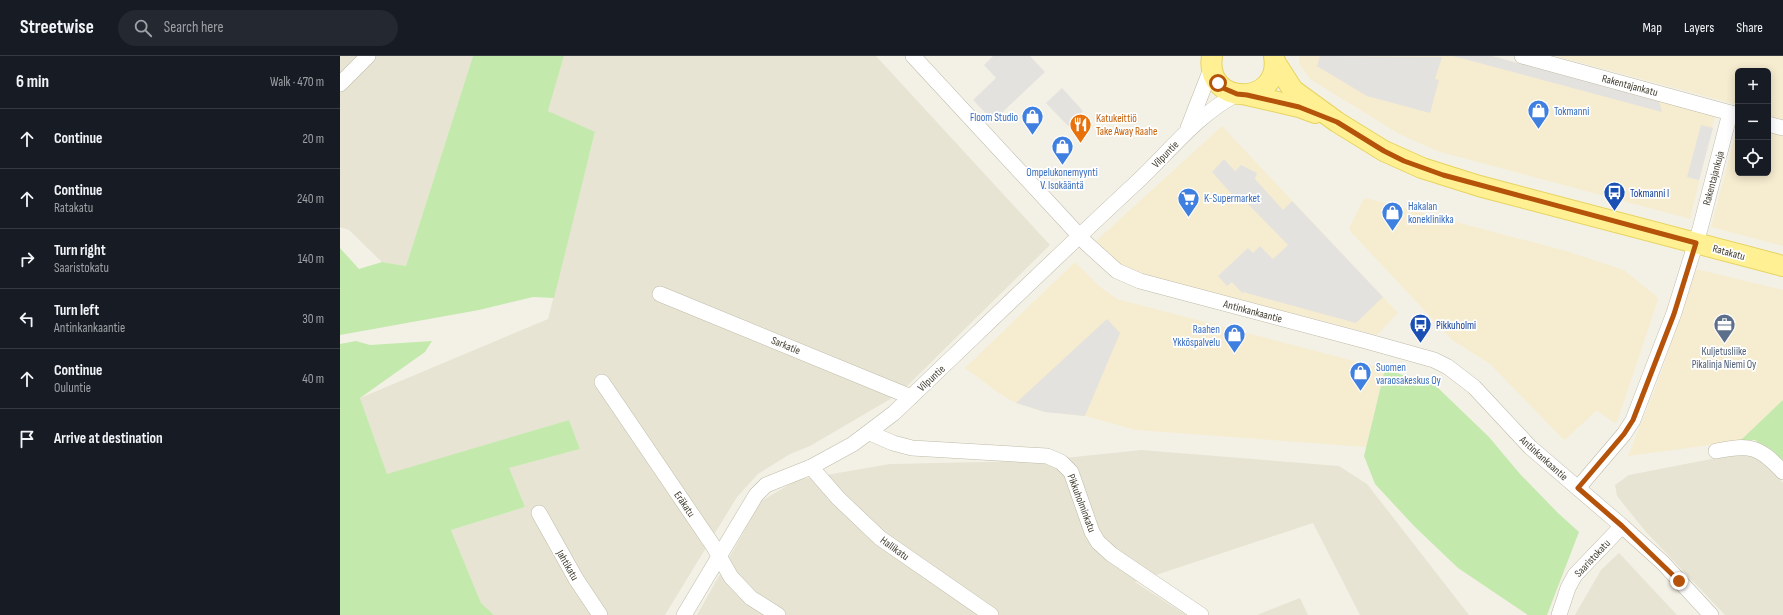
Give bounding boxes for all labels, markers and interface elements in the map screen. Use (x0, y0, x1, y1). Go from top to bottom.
search box (118, 10, 398, 46)
text: Streetwise (20, 16, 94, 39)
icon: search (132, 17, 154, 39)
text: Search here (164, 18, 223, 37)
text: Map (1642, 19, 1662, 36)
text: Layers (1684, 19, 1714, 36)
text: Share (1736, 19, 1763, 36)
map controls (1735, 68, 1771, 176)
button: + (1735, 68, 1771, 104)
text: 6 min (16, 72, 49, 92)
street label: Rakentajankatu (1601, 72, 1660, 99)
text: Walk · 470 m (270, 74, 324, 90)
route start (1209, 74, 1227, 92)
shop icon: Tokmanni (1525, 98, 1551, 131)
shop icon: Floom Studio (1020, 104, 1046, 137)
button: − (1735, 104, 1771, 140)
place label: Tokmanni (1554, 105, 1589, 118)
place label: Floom Studio (970, 111, 1018, 124)
restaurant icon: Katukeittiö Take Away Raahe (1067, 111, 1093, 144)
place label: Katukeittiö Take Away Raahe (1096, 112, 1157, 138)
icon: ahead (16, 128, 38, 150)
text: Continue (54, 129, 103, 148)
text: 20 m (302, 131, 324, 147)
shop icon: Ompelukonemyynti V. Isokääntä (1049, 133, 1075, 166)
street label: Vilpuntie (1149, 138, 1181, 171)
button: locate (1735, 140, 1771, 176)
street label: Rakentajankuja (1700, 149, 1727, 207)
place label: Ompelukonemyynti V. Isokääntä (1026, 166, 1098, 192)
bus stop icon: Tokmanni I (1602, 180, 1628, 213)
text: Continue (54, 181, 103, 200)
supermarket icon: K-Supermarket (1175, 185, 1201, 218)
place label: Tokmanni I (1630, 187, 1669, 200)
icon: ahead (16, 188, 38, 210)
text: 240 m (297, 191, 324, 207)
place label: K-Supermarket (1204, 192, 1261, 205)
shop icon: Hakalan koneklinikka (1380, 199, 1406, 232)
text: Ratakatu (54, 200, 93, 216)
place label: Hakalan koneklinikka (1408, 200, 1454, 226)
text: Turn right (54, 241, 106, 260)
street label: Ratakatu (1711, 242, 1747, 263)
icon: right (16, 248, 38, 270)
text: 140 m (298, 251, 324, 267)
text: Saaristokatu (54, 260, 109, 276)
street label: Antinkankaantie (1221, 297, 1284, 326)
text: Turn left (54, 301, 99, 320)
icon: left (16, 308, 38, 330)
text: 30 m (302, 311, 324, 327)
bus stop icon: Pikkuholmi (1407, 312, 1433, 345)
office icon: Kuljetusliike Pikalinja Niemi Oy (1711, 312, 1737, 345)
place label: Pikkuholmi (1436, 319, 1476, 332)
text: Antinkankaantie (54, 320, 125, 336)
shop icon: Raahen Ykköspalvelu (1222, 322, 1248, 355)
place label: Raahen Ykköspalvelu (1173, 323, 1220, 349)
street label: Sarkatie (769, 334, 802, 357)
place label: Kuljetusliike Pikalinja Niemi Oy (1692, 345, 1757, 371)
shop icon: Suomen varaosakeskus Oy (1348, 360, 1374, 393)
text: Continue (54, 361, 103, 380)
place label: Suomen varaosakeskus Oy (1376, 361, 1442, 387)
street label: Vilpuntie (915, 362, 948, 394)
icon: ahead (16, 368, 38, 390)
text: 40 m (302, 371, 324, 387)
text: Ouluntie (54, 380, 91, 396)
icon: arrive (16, 428, 38, 450)
text: Arrive at destination (54, 429, 163, 448)
street label: Antinkankaantie (1516, 433, 1570, 483)
street label: Pikkuholminkatu (1064, 472, 1099, 534)
street label: Eräkatu (671, 489, 698, 520)
street label: Hallikatu (878, 534, 912, 563)
street label: Saaristokatu (1572, 537, 1613, 580)
street label: Jahtikatu (553, 547, 582, 583)
route end (1670, 572, 1688, 590)

